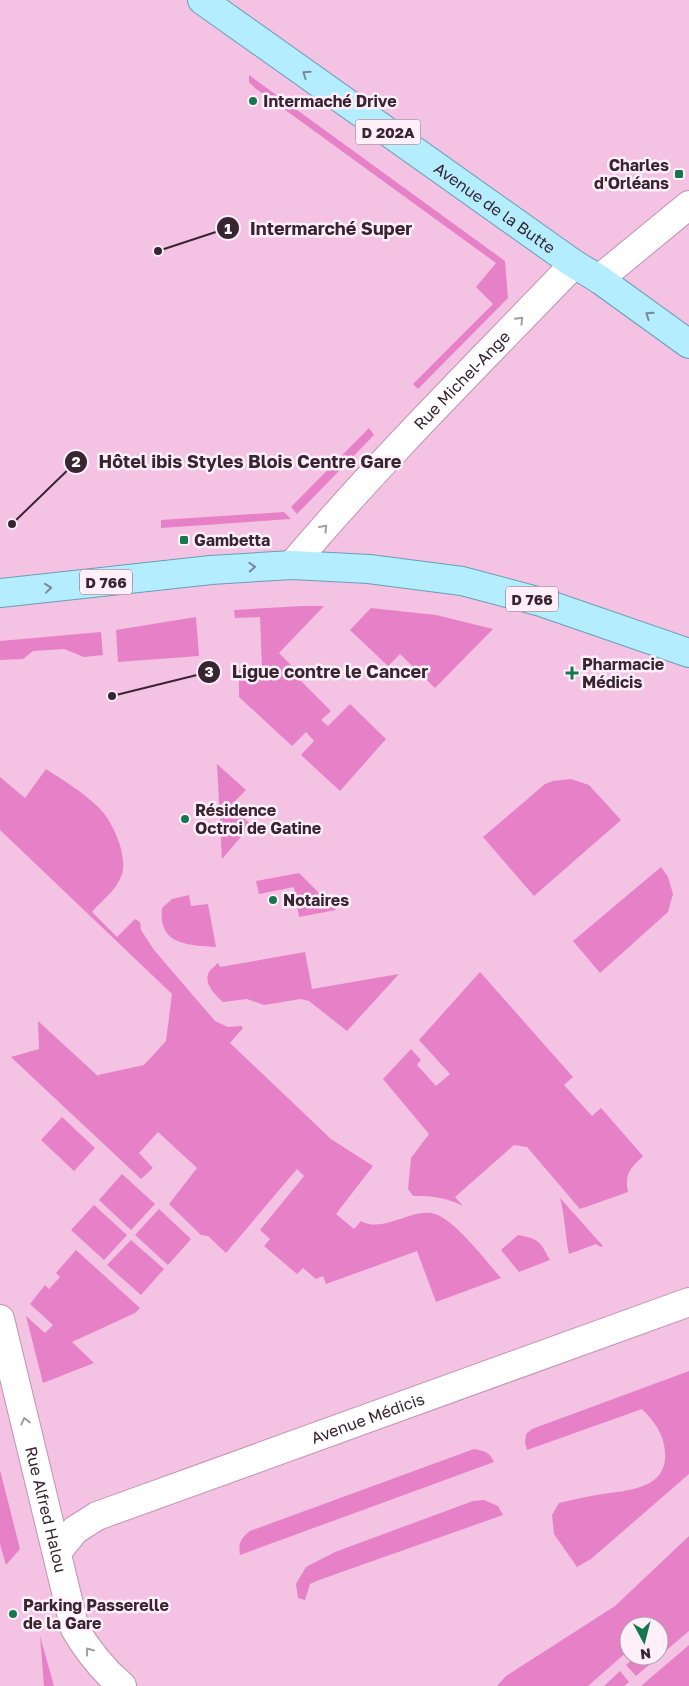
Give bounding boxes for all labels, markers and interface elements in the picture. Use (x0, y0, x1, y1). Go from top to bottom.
one-way arrow (302, 71, 312, 80)
place label: Intermaché Drive (263, 91, 397, 111)
marker: Intermaché Drive (247, 95, 259, 107)
road number: D 202A (356, 120, 420, 144)
place label: Charles d'Orléans (594, 155, 669, 193)
street label: Avenue de la Butte (430, 158, 559, 258)
marker: Charles d'Orléans (673, 168, 685, 180)
callout: Intermarché Super (215, 212, 423, 245)
text: Intermarché Super (250, 217, 412, 239)
text: 1 (224, 219, 232, 237)
one-way arrow (646, 312, 655, 321)
one-way arrow (514, 317, 523, 326)
street label: Rue Michel-Ange (410, 326, 514, 434)
callout: Hôtel ibis Styles Blois Centre Gare (64, 445, 411, 478)
text: Hôtel ibis Styles Blois Centre Gare (99, 450, 402, 472)
text: 2 (71, 452, 81, 470)
one-way arrow (318, 525, 327, 534)
place label: Gambetta (194, 530, 270, 550)
marker: Gambetta (178, 534, 190, 546)
one-way arrow (248, 562, 256, 573)
road number: D 766 (80, 570, 132, 594)
one-way arrow (45, 583, 53, 594)
road number: D 766 (506, 586, 558, 612)
place label: Pharmacie Médicis (582, 654, 664, 692)
callout: Ligue contre le Cancer (197, 655, 438, 688)
text: Ligue contre le Cancer (232, 660, 428, 682)
text: 3 (204, 662, 214, 680)
marker: Pharmacie Médicis (566, 667, 578, 679)
place label: Résidence Octroi de Gatine (195, 800, 321, 838)
marker: Résidence Octroi de Gatine (179, 813, 191, 825)
place label: Notaires (283, 890, 349, 910)
marker: Notaires (267, 894, 279, 906)
street label: Avenue Médicis (308, 1388, 427, 1448)
one-way arrow (20, 1416, 31, 1425)
street label: Rue Alfred Halou (21, 1444, 71, 1575)
place label: Parking Passerelle de la Gare (23, 1595, 169, 1633)
marker: Parking Passerelle de la Gare (7, 1608, 19, 1620)
north arrow (619, 1616, 669, 1666)
text: N (639, 1645, 652, 1663)
one-way arrow (86, 1647, 95, 1657)

